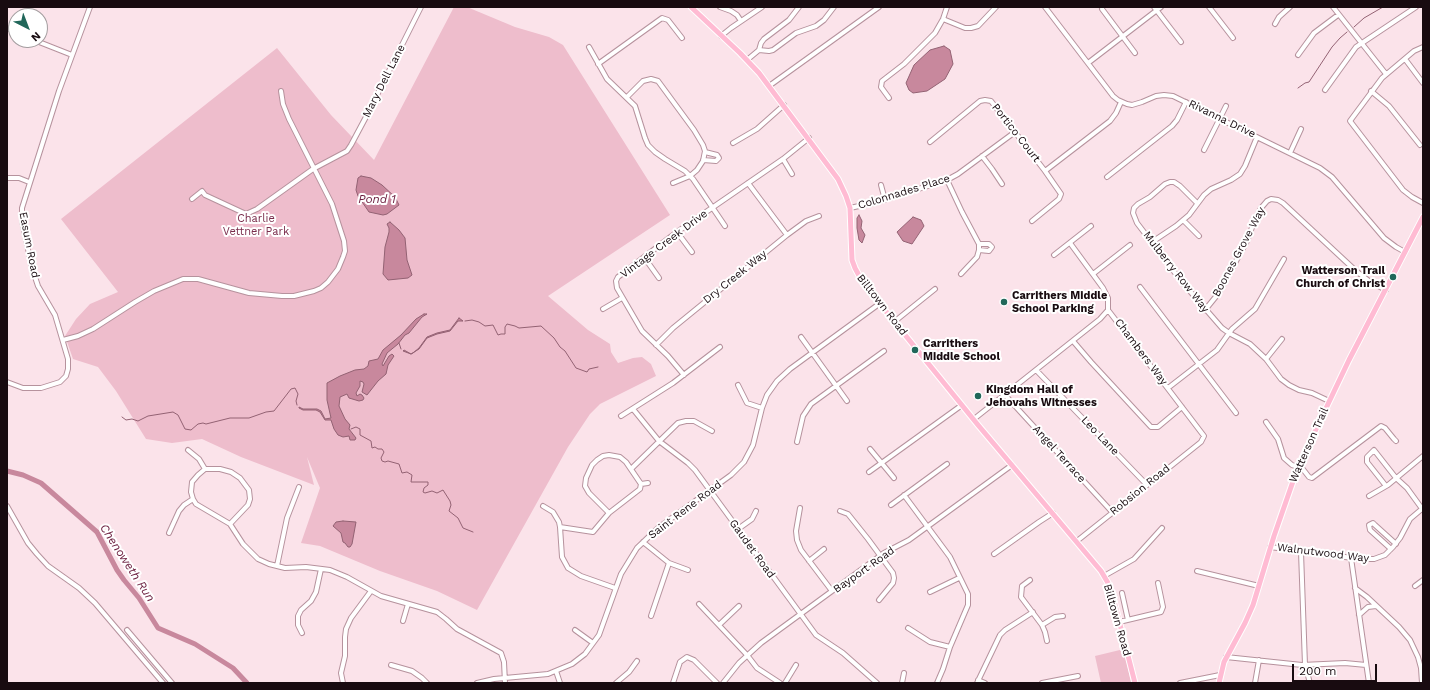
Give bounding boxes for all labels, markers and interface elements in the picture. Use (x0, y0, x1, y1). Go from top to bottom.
north arrow (8, 8, 48, 48)
text: N (28, 29, 43, 44)
street label: Mary Dell Lane (360, 42, 408, 120)
street label: Rivanna Drive (1186, 97, 1258, 141)
street label: Portico Court (989, 101, 1043, 165)
street label: Colonnades Place (856, 172, 952, 212)
water label: Pond 1 (358, 192, 396, 206)
street label: Boones Grove Way (1210, 205, 1268, 299)
street label: Vintage Creek Drive (618, 207, 710, 281)
street label: Easum Road (16, 211, 42, 279)
park label: Charlie Vettner Park (223, 212, 289, 238)
street label: Mulberry Row Way (1140, 229, 1212, 315)
street label: Dry Creek Way (701, 247, 769, 307)
place label: Watterson Trail Church of Christ (1296, 264, 1385, 290)
street label: Billtown Road (854, 272, 910, 338)
marker: Watterson Trail Church of Christ (1388, 272, 1398, 282)
place label: Carrithers Middle School Parking (1012, 289, 1107, 315)
marker: Carrithers Middle School Parking (999, 297, 1009, 307)
street label: Chambers Way (1112, 316, 1170, 388)
place label: Carrithers Middle School (923, 337, 1000, 363)
marker: Carrithers Middle School (910, 345, 920, 355)
place label: Kingdom Hall of Jehovahs Witnesses (986, 383, 1097, 409)
marker: Kingdom Hall of Jehovahs Witnesses (973, 391, 983, 401)
street label: Watterson Trail (1287, 405, 1331, 485)
street label: Leo Lane (1078, 414, 1122, 458)
street label: Angel Terrace (1030, 423, 1088, 485)
street label: Robsion Road (1107, 462, 1173, 518)
street label: Saint Rene Road (646, 478, 724, 542)
street label: Gaudet Road (726, 517, 778, 581)
water label: Chenoweth Run (96, 521, 158, 605)
street label: Walnutwood Way (1276, 541, 1370, 565)
street label: Bayport Road (831, 544, 897, 596)
street label: Billtown Road (1100, 582, 1134, 658)
scale bar (1294, 656, 1379, 682)
text: 200 m (1299, 664, 1336, 678)

